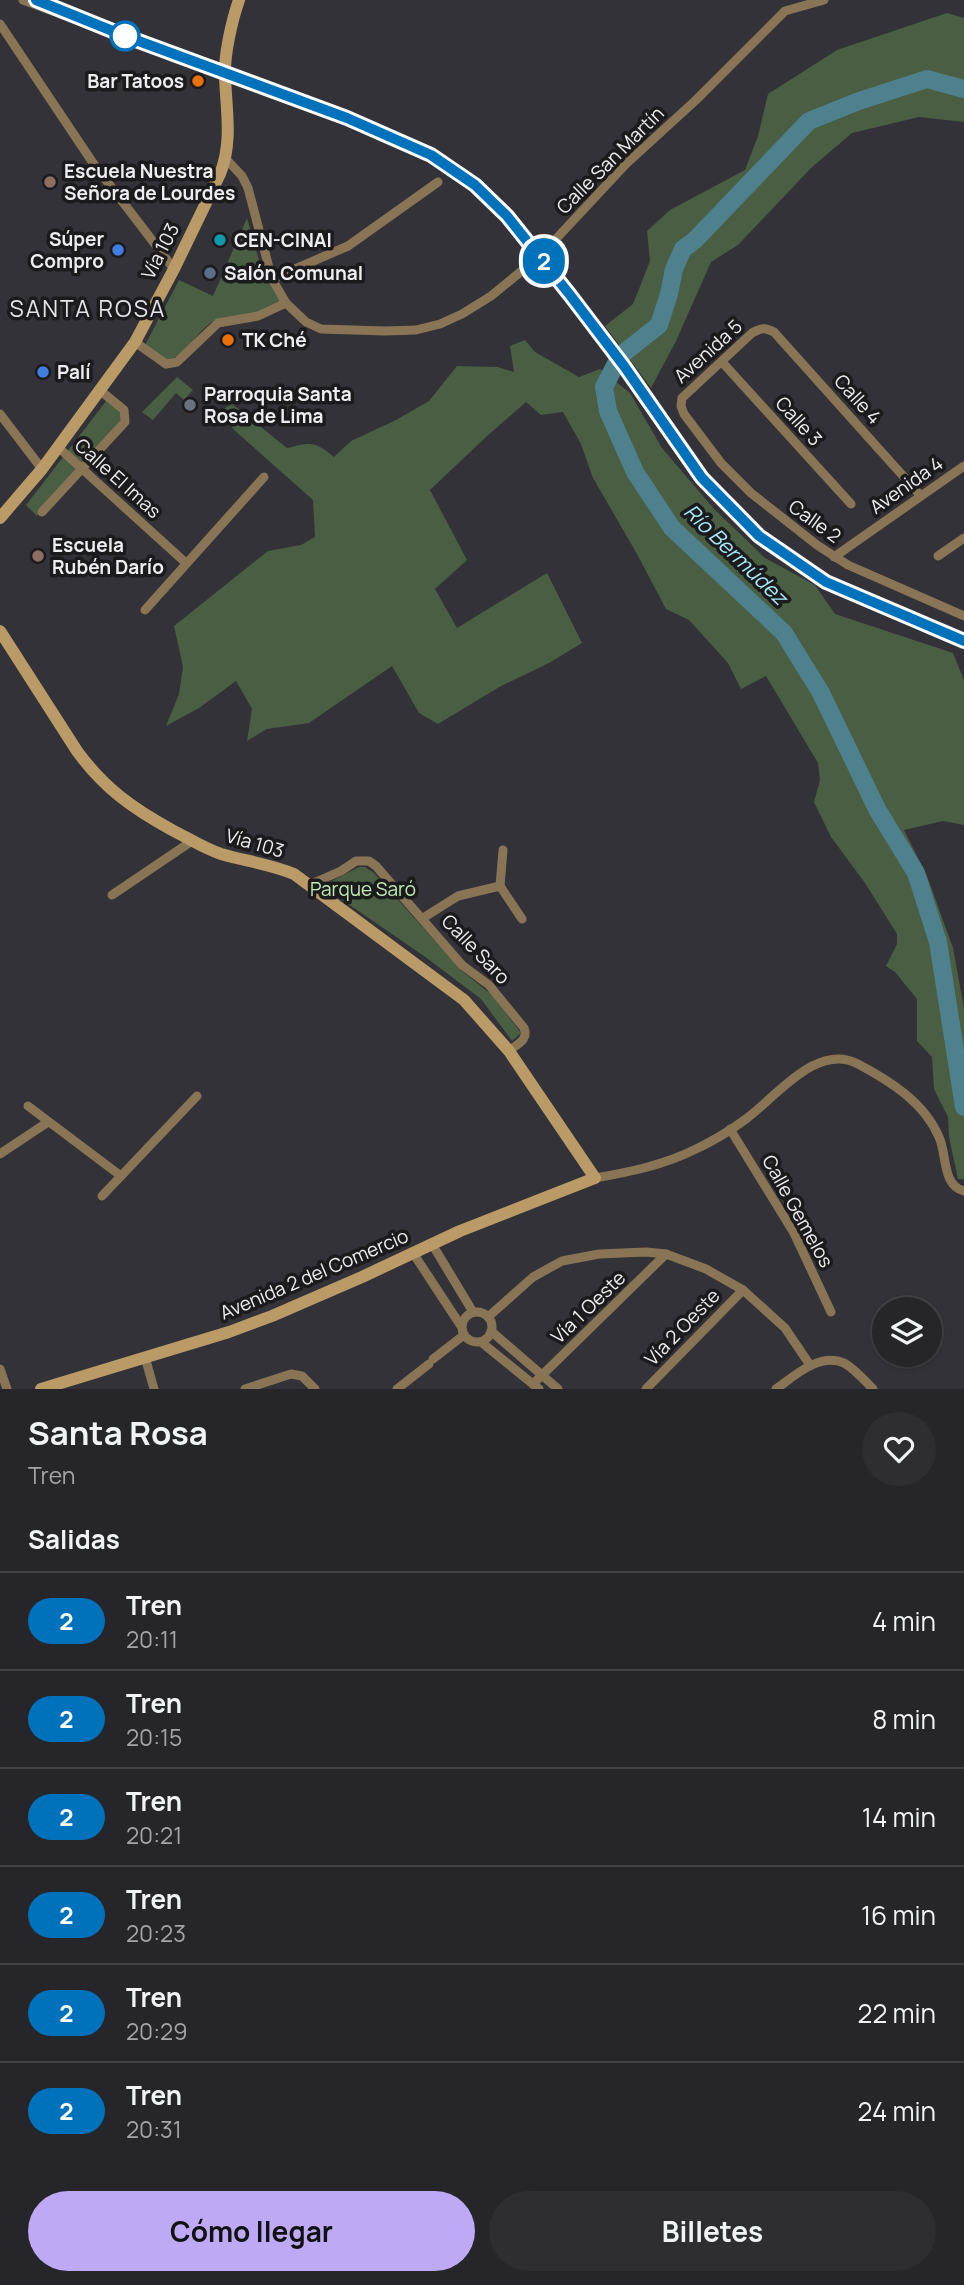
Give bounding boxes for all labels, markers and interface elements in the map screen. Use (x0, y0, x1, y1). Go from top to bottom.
unlabelled marker (110, 21, 140, 51)
place label: Bar Tatoos (87, 68, 184, 94)
marker: Bar Tatoos (190, 73, 206, 89)
street label: Calle San Martín (551, 101, 669, 219)
place label: Escuela Nuestra Señora de Lourdes (64, 158, 235, 206)
marker: Escuela Nuestra Señora de Lourdes (42, 174, 58, 190)
street label: Vía 103 (135, 219, 185, 283)
place label: Súper Compro (30, 226, 104, 274)
place label: CEN-CINAI (234, 227, 332, 253)
marker: CEN-CINAI (212, 232, 228, 248)
line badge: 2 (521, 238, 567, 284)
marker: Súper Compro (110, 242, 126, 258)
text: 2 (537, 244, 551, 277)
place label: Salón Comunal (224, 260, 363, 286)
marker: Salón Comunal (202, 265, 218, 281)
district label: SANTA ROSA (10, 292, 166, 324)
street label: Avenida 5 (668, 313, 748, 389)
place label: TK Ché (242, 327, 307, 353)
marker: TK Ché (220, 332, 236, 348)
place label: Palí (57, 359, 91, 385)
marker: Palí (35, 364, 51, 380)
street label: Calle 4 (829, 368, 887, 430)
place label: Parroquia Santa Rosa de Lima (204, 381, 352, 429)
street label: Calle 3 (770, 391, 828, 451)
marker: Parroquia Santa Rosa de Lima (182, 397, 198, 413)
street label: Calle El Imas (69, 432, 167, 524)
street label: Avenida 4 (864, 450, 948, 520)
street label: Calle 2 (784, 493, 846, 549)
water label: Río Bermúdez (678, 498, 796, 612)
place label: Escuela Rubén Darío (52, 532, 164, 580)
marker: Escuela Rubén Darío (30, 548, 46, 564)
street label: Vía 103 (223, 822, 287, 864)
park label: Parque Saró (310, 876, 416, 902)
street label: Calle Saro (436, 908, 516, 990)
street label: Calle Gemelos (756, 1150, 840, 1272)
street label: Avenida 2 del Comercio (216, 1222, 412, 1326)
street label: Vía 1 Oeste (545, 1265, 631, 1349)
street label: Vía 2 Oeste (639, 1283, 725, 1371)
map controls (872, 1297, 942, 1367)
button: layers (872, 1297, 942, 1367)
text: Santa Rosa (28, 1410, 208, 1455)
button: heart (862, 1412, 936, 1486)
text: Tren (28, 1459, 75, 1491)
text: Salidas (28, 1521, 120, 1557)
text: Tren (126, 1587, 182, 1623)
text: 4 min (872, 1603, 936, 1639)
text: 2 (59, 1604, 74, 1637)
text: 20:11 (126, 1623, 178, 1655)
text: Tren (126, 1685, 182, 1721)
text: 8 min (872, 1701, 936, 1737)
text: 2 (59, 1702, 74, 1735)
text: 20:15 (126, 1721, 182, 1753)
text: Tren (126, 1783, 182, 1819)
text: 14 min (862, 1799, 936, 1835)
text: 2 (59, 1800, 74, 1833)
text: 20:21 (126, 1819, 182, 1851)
text: Tren (126, 1881, 182, 1917)
text: 16 min (861, 1897, 936, 1933)
text: 2 (59, 1898, 74, 1931)
text: 20:23 (126, 1917, 186, 1949)
text: Tren (126, 1979, 182, 2015)
text: 22 min (858, 1995, 936, 2031)
text: 2 (59, 1996, 74, 2029)
text: 20:29 (126, 2015, 187, 2047)
text: Tren (126, 2077, 182, 2113)
text: 24 min (858, 2093, 936, 2129)
text: 2 (59, 2094, 74, 2127)
text: 20:31 (126, 2113, 182, 2145)
button: Cómo llegar (28, 2191, 475, 2271)
button: Billetes (489, 2191, 936, 2271)

